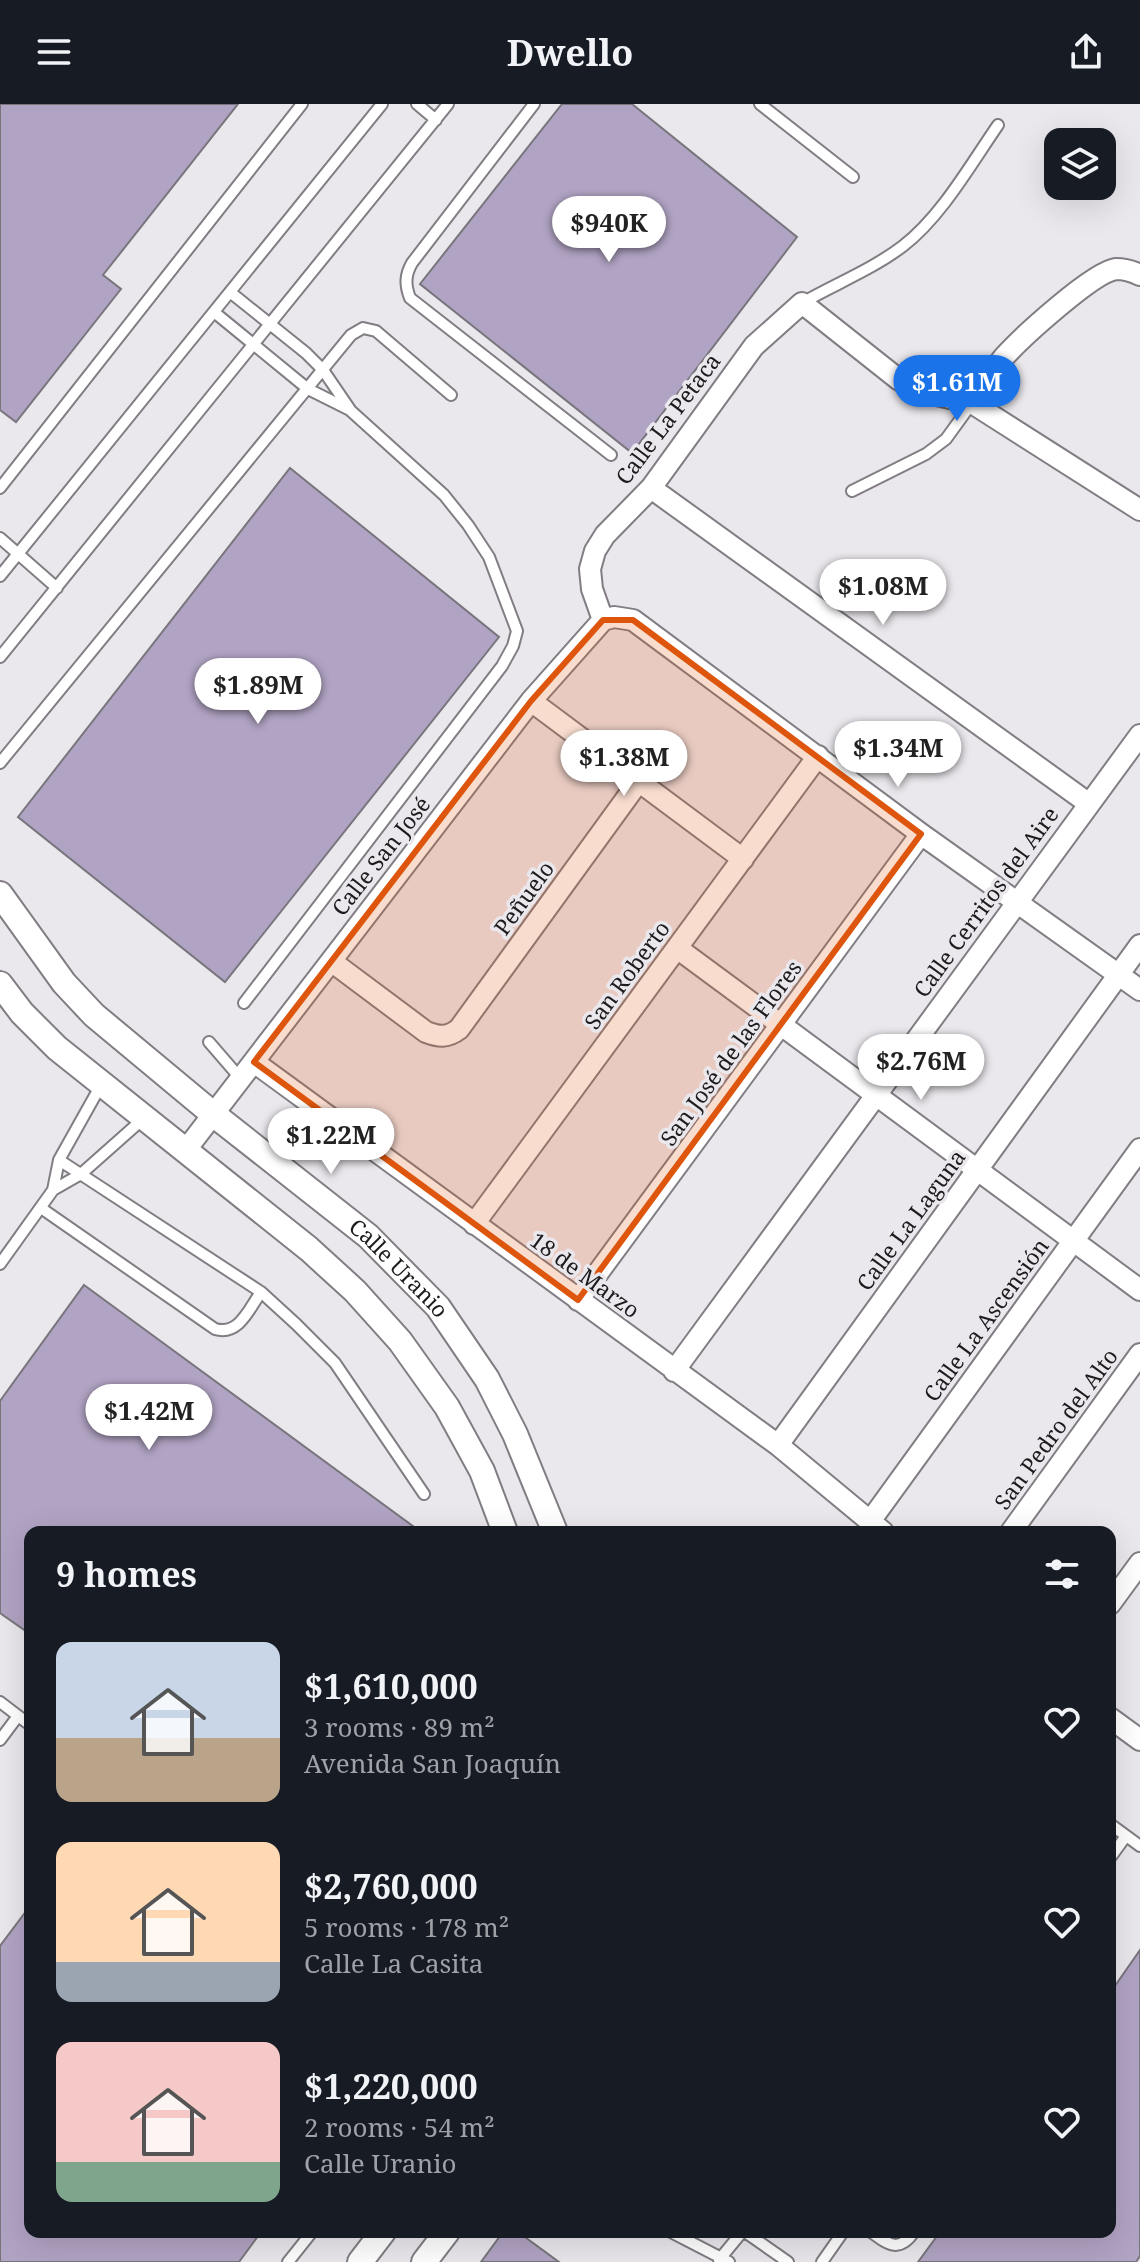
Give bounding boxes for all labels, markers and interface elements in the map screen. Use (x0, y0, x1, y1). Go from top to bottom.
text: Dwello (507, 28, 633, 77)
icon: menu (32, 30, 76, 74)
icon: share (1064, 30, 1108, 74)
map controls (1044, 128, 1116, 200)
button: layers (1044, 128, 1116, 200)
pin: $940K (553, 196, 665, 264)
text: $940K (570, 204, 648, 240)
street label: Calle La Petaca (608, 347, 726, 490)
pin: $1.61M (892, 355, 1022, 423)
text: $1.61M (911, 363, 1003, 399)
pin: $1.08M (818, 559, 948, 627)
text: $1.08M (837, 567, 929, 603)
pin: $1.89M (193, 658, 323, 726)
text: $1.89M (212, 666, 304, 702)
pin: $1.34M (833, 721, 963, 789)
text: $1.34M (852, 729, 944, 765)
pin: $1.38M (559, 730, 689, 798)
text: $1.38M (578, 738, 670, 774)
street label: Calle San José (324, 790, 436, 921)
street label: Calle Cerritos del Aire (906, 800, 1065, 1003)
street label: Peñuelo (486, 854, 560, 940)
street label: San Roberto (577, 914, 676, 1035)
street label: San José de las Flores (653, 954, 808, 1151)
pin: $2.76M (856, 1034, 986, 1102)
text: $2.76M (875, 1042, 967, 1078)
pin: $1.22M (266, 1108, 396, 1176)
text: $1.22M (285, 1116, 377, 1152)
street label: Calle La Laguna (849, 1143, 971, 1296)
street label: Calle Uranio (344, 1211, 456, 1323)
street label: 18 de Marzo (525, 1224, 646, 1324)
street label: Calle La Ascensión (916, 1232, 1055, 1407)
street label: San Pedro del Alto (987, 1342, 1124, 1515)
pin: $1.42M (84, 1384, 214, 1452)
text: $1.42M (103, 1392, 195, 1428)
text: 9 homes (56, 1551, 197, 1597)
icon: filters (1040, 1552, 1084, 1596)
text: $1,610,000 (304, 1663, 478, 1709)
icon: home (120, 1674, 216, 1770)
icon: heart (1040, 1700, 1084, 1744)
text: 3 rooms · 89 m² (304, 1709, 495, 1745)
text: Avenida San Joaquín (304, 1745, 561, 1781)
text: $2,760,000 (304, 1863, 478, 1909)
icon: home (120, 1874, 216, 1970)
icon: heart (1040, 1900, 1084, 1944)
text: 5 rooms · 178 m² (304, 1909, 509, 1945)
text: Calle La Casita (304, 1945, 483, 1981)
text: $1,220,000 (304, 2063, 478, 2109)
icon: home (120, 2074, 216, 2170)
icon: heart (1040, 2100, 1084, 2144)
text: 2 rooms · 54 m² (304, 2109, 495, 2145)
text: Calle Uranio (304, 2145, 457, 2181)

